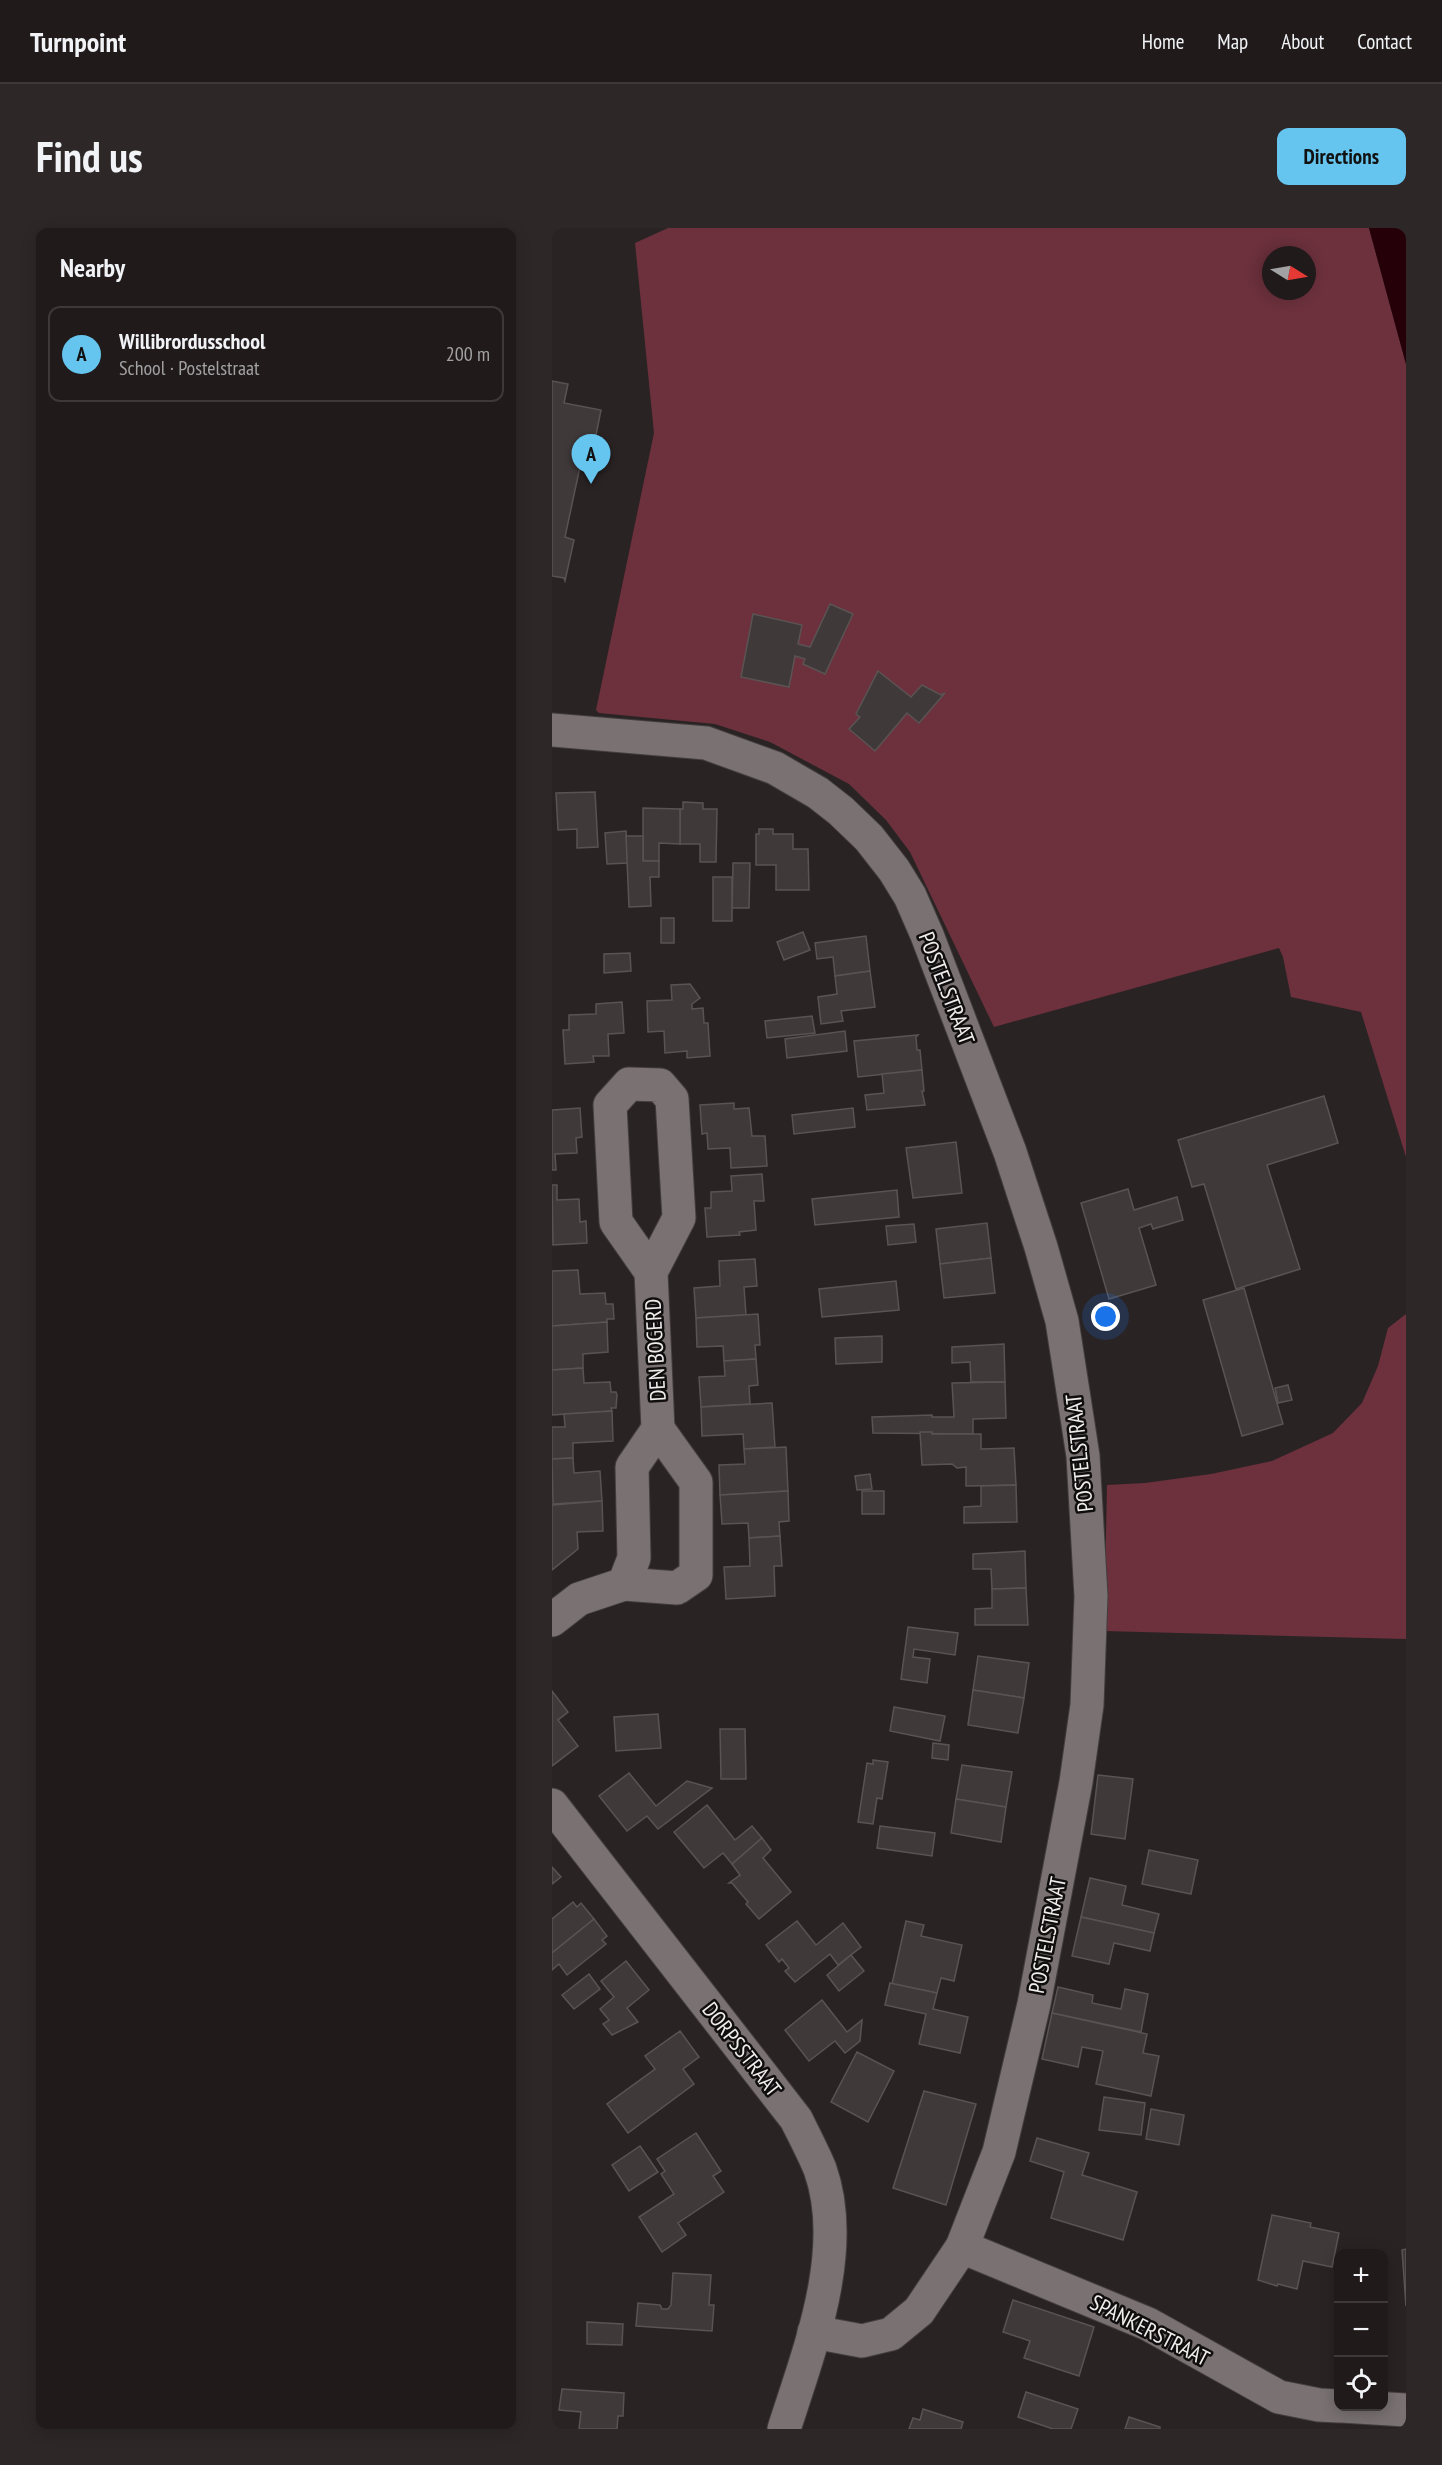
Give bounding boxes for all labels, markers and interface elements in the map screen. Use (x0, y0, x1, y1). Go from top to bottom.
text: Turnpoint (30, 23, 126, 60)
text: Home (1142, 28, 1184, 55)
text: Map (1217, 28, 1248, 55)
text: About (1281, 28, 1324, 55)
text: Contact (1357, 28, 1412, 55)
button: Directions (1277, 128, 1406, 185)
text: Find us (36, 129, 143, 184)
north arrow (1262, 246, 1316, 300)
text: Nearby (60, 251, 125, 284)
text: Willibrordusschool (119, 327, 265, 355)
text: A (76, 341, 87, 367)
text: 200 m (446, 341, 490, 367)
text: School · Postelstraat (119, 355, 260, 381)
pin: A (572, 434, 610, 484)
street label: POSTELSTRAAT (913, 928, 981, 1048)
street label: DEN BOGERD (638, 1298, 672, 1402)
your location (1091, 1302, 1120, 1331)
street label: POSTELSTRAAT (1059, 1393, 1099, 1513)
street label: POSTELSTRAAT (1022, 1874, 1072, 1996)
street label: DORPSSTRAAT (696, 1996, 788, 2102)
map controls (1334, 2249, 1388, 2411)
button: + (1334, 2249, 1388, 2303)
street label: SPANKERSTRAAT (1086, 2288, 1214, 2372)
button: − (1334, 2303, 1388, 2357)
button: locate (1334, 2357, 1388, 2411)

